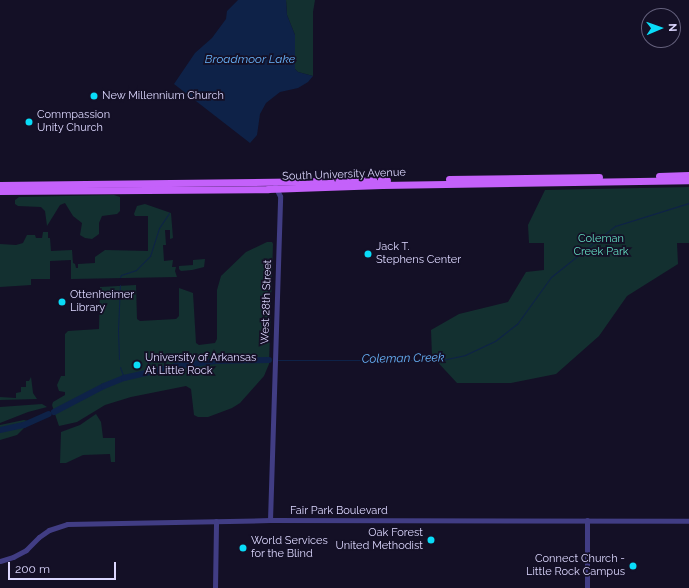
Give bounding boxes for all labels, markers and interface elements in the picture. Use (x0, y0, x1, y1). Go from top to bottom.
north arrow (641, 8, 681, 48)
text: N (666, 23, 679, 32)
water label: Broadmoor Lake (205, 53, 295, 67)
place label: New Millennium Church (102, 89, 224, 103)
marker: New Millennium Church (89, 91, 99, 101)
place label: Commpassion Unity Church (37, 109, 110, 135)
marker: Commpassion Unity Church (24, 117, 34, 127)
street label: South University Avenue (282, 166, 406, 184)
park label: Coleman Creek Park (573, 233, 629, 259)
place label: Jack T. Stephens Center (376, 241, 461, 267)
marker: Jack T. Stephens Center (363, 249, 373, 259)
street label: West 28th Street (259, 259, 275, 345)
place label: Ottenheimer Library (70, 289, 134, 315)
marker: Ottenheimer Library (57, 297, 67, 307)
water label: Coleman Creek (361, 351, 445, 367)
place label: University of Arkansas At Little Rock (145, 352, 257, 378)
marker: University of Arkansas At Little Rock (132, 360, 142, 370)
street label: Fair Park Boulevard (290, 504, 388, 518)
place label: Oak Forest United Methodist (335, 527, 423, 553)
place label: World Services for the Blind (251, 535, 328, 561)
marker: Oak Forest United Methodist (426, 535, 436, 545)
marker: World Services for the Blind (238, 543, 248, 553)
place label: Connect Church - Little Rock Campus (526, 553, 625, 579)
scale bar (10, 554, 118, 580)
marker: Connect Church - Little Rock Campus (628, 561, 638, 571)
text: 200 m (15, 562, 50, 576)

